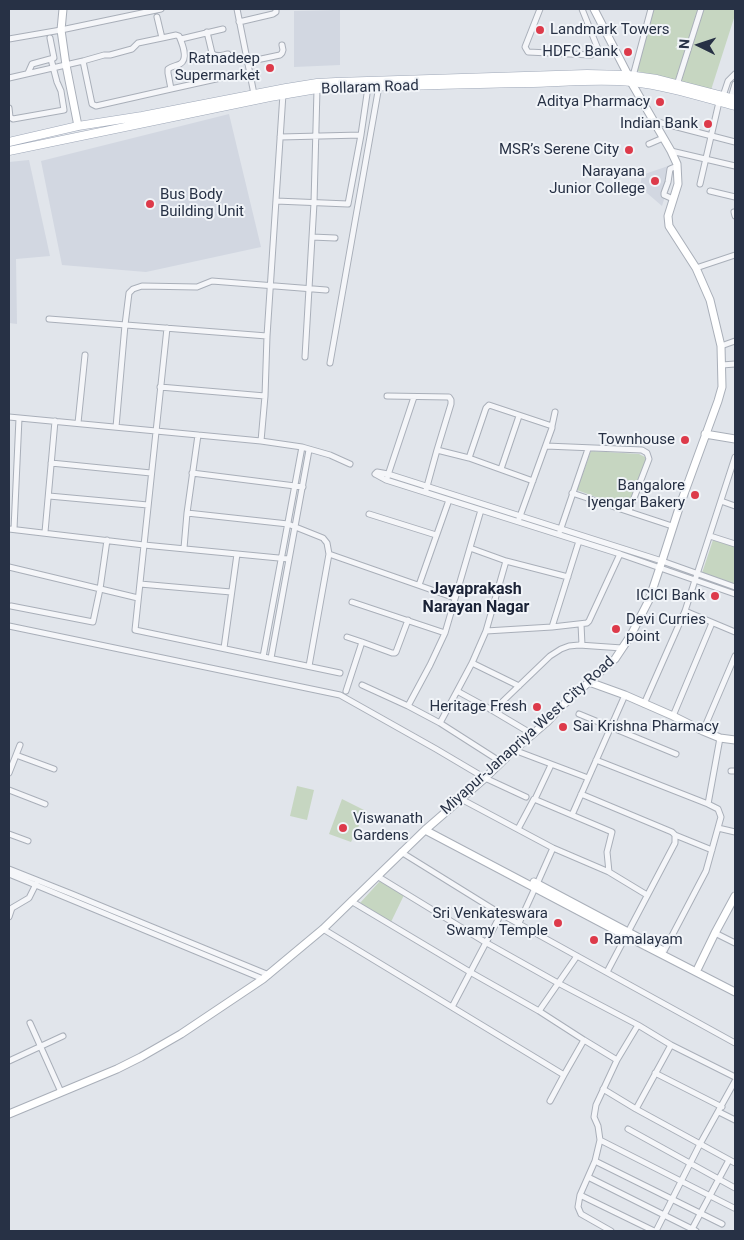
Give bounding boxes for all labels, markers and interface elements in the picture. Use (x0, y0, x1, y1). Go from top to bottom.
north arrow (674, 20, 724, 70)
place label: Landmark Towers (550, 21, 670, 39)
marker: Landmark Towers (534, 24, 546, 36)
text: N (676, 38, 692, 49)
place label: HDFC Bank (542, 43, 618, 61)
marker: HDFC Bank (622, 46, 634, 58)
place label: Ratnadeep Supermarket (175, 50, 260, 85)
marker: Ratnadeep Supermarket (264, 62, 276, 74)
street label: Bollaram Road (321, 77, 419, 99)
place label: Aditya Pharmacy (537, 93, 650, 111)
marker: Aditya Pharmacy (654, 96, 666, 108)
place label: Indian Bank (620, 115, 698, 133)
marker: Indian Bank (702, 118, 714, 130)
place label: MSR’s Serene City (499, 141, 619, 159)
marker: MSR’s Serene City (623, 144, 635, 156)
place label: Narayana Junior College (549, 163, 645, 198)
marker: Narayana Junior College (649, 175, 661, 187)
place label: Bus Body Building Unit (160, 186, 244, 221)
marker: Bus Body Building Unit (144, 198, 156, 210)
place label: Townhouse (598, 431, 675, 449)
marker: Townhouse (679, 434, 691, 446)
place label: Bangalore Iyengar Bakery (587, 477, 685, 512)
marker: Bangalore Iyengar Bakery (689, 489, 701, 501)
district label: Jayaprakash Narayan Nagar (423, 580, 529, 618)
place label: ICICI Bank (636, 587, 705, 605)
marker: ICICI Bank (709, 590, 721, 602)
place label: Devi Curries point (626, 611, 706, 646)
marker: Devi Curries point (610, 623, 622, 635)
street label: Miyapur-Janapriya West City Road (437, 653, 619, 819)
place label: Heritage Fresh (429, 698, 527, 716)
marker: Heritage Fresh (531, 701, 543, 713)
place label: Sai Krishna Pharmacy (573, 718, 719, 736)
marker: Sai Krishna Pharmacy (557, 721, 569, 733)
place label: Viswanath Gardens (353, 810, 423, 845)
marker: Viswanath Gardens (337, 822, 349, 834)
place label: Sri Venkateswara Swamy Temple (432, 905, 548, 940)
marker: Sri Venkateswara Swamy Temple (552, 917, 564, 929)
place label: Ramalayam (604, 931, 683, 949)
marker: Ramalayam (588, 934, 600, 946)

